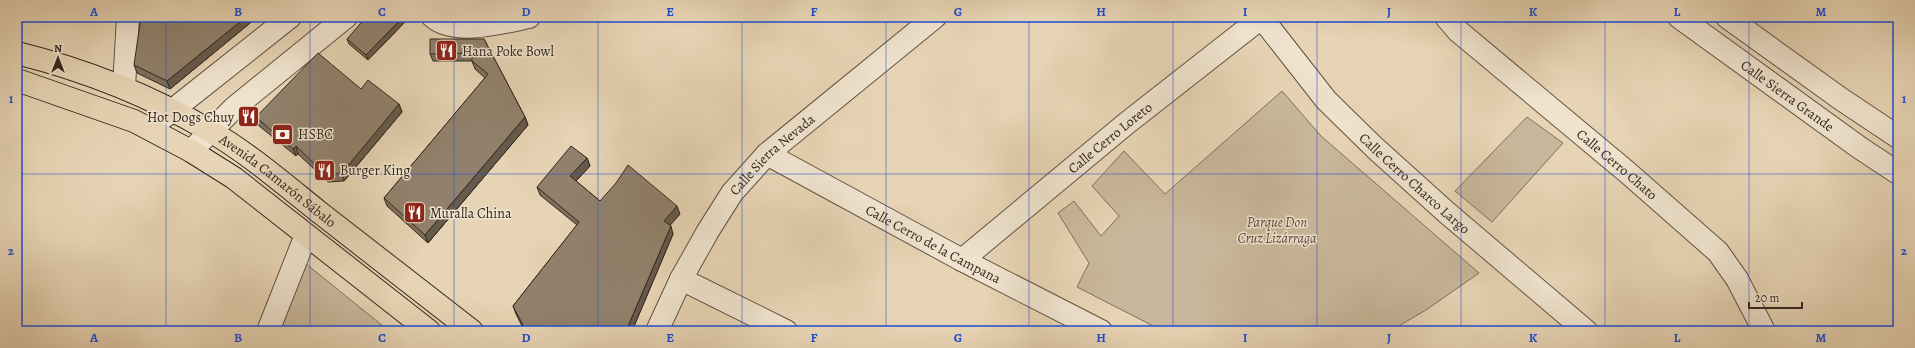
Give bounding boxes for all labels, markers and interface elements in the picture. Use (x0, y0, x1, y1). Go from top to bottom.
text: A (89, 3, 99, 20)
text: B (234, 3, 242, 20)
text: C (378, 3, 386, 20)
text: D (521, 3, 531, 20)
text: E (666, 3, 674, 20)
text: F (811, 3, 818, 20)
text: G (954, 3, 962, 20)
text: H (1096, 3, 1106, 20)
text: I (1243, 3, 1248, 20)
text: J (1387, 3, 1391, 20)
text: K (1529, 3, 1538, 20)
text: L (1674, 3, 1681, 20)
text: M (1816, 3, 1827, 20)
north arrow (38, 38, 78, 78)
restaurant icon: Hana Poke Bowl (433, 38, 459, 64)
text: N (54, 41, 62, 56)
place label: Hana Poke Bowl (462, 42, 554, 61)
street label: Calle Sierra Grande (1737, 56, 1838, 136)
text: 1 (9, 90, 14, 107)
text: 1 (1902, 90, 1907, 107)
street label: Calle Cerro Loreto (1064, 98, 1156, 178)
restaurant icon: Hot Dogs Chuy (236, 104, 262, 130)
place label: Hot Dogs Chuy (147, 108, 235, 127)
street label: Calle Sierra Nevada (725, 109, 819, 200)
bank icon: HSBC (269, 121, 295, 147)
place label: HSBC (298, 125, 333, 144)
street label: Calle Cerro Chato (1572, 125, 1661, 204)
street label: Avenida Camarón Sábalo (215, 129, 340, 232)
street label: Calle Cerro Charco Largo (1355, 129, 1474, 238)
restaurant icon: Burger King (311, 157, 337, 183)
place label: Burger King (340, 161, 410, 180)
restaurant icon: Muralla China (402, 200, 428, 226)
street label: Calle Cerro de la Campana (862, 200, 1004, 288)
place label: Muralla China (430, 204, 512, 223)
park label: Parque Don Cruz Lizárraga (1237, 213, 1317, 248)
text: 2 (8, 242, 15, 259)
text: 2 (1901, 242, 1908, 259)
scale bar (1749, 284, 1802, 310)
text: 20 m (1755, 290, 1779, 306)
text: A (89, 329, 99, 346)
text: B (234, 329, 242, 346)
text: C (378, 329, 386, 346)
text: D (521, 329, 531, 346)
text: E (666, 329, 674, 346)
text: F (811, 329, 818, 346)
text: G (954, 329, 962, 346)
text: H (1096, 329, 1106, 346)
text: I (1243, 329, 1248, 346)
text: J (1387, 329, 1391, 346)
text: K (1529, 329, 1538, 346)
text: L (1674, 329, 1681, 346)
text: M (1816, 329, 1827, 346)

